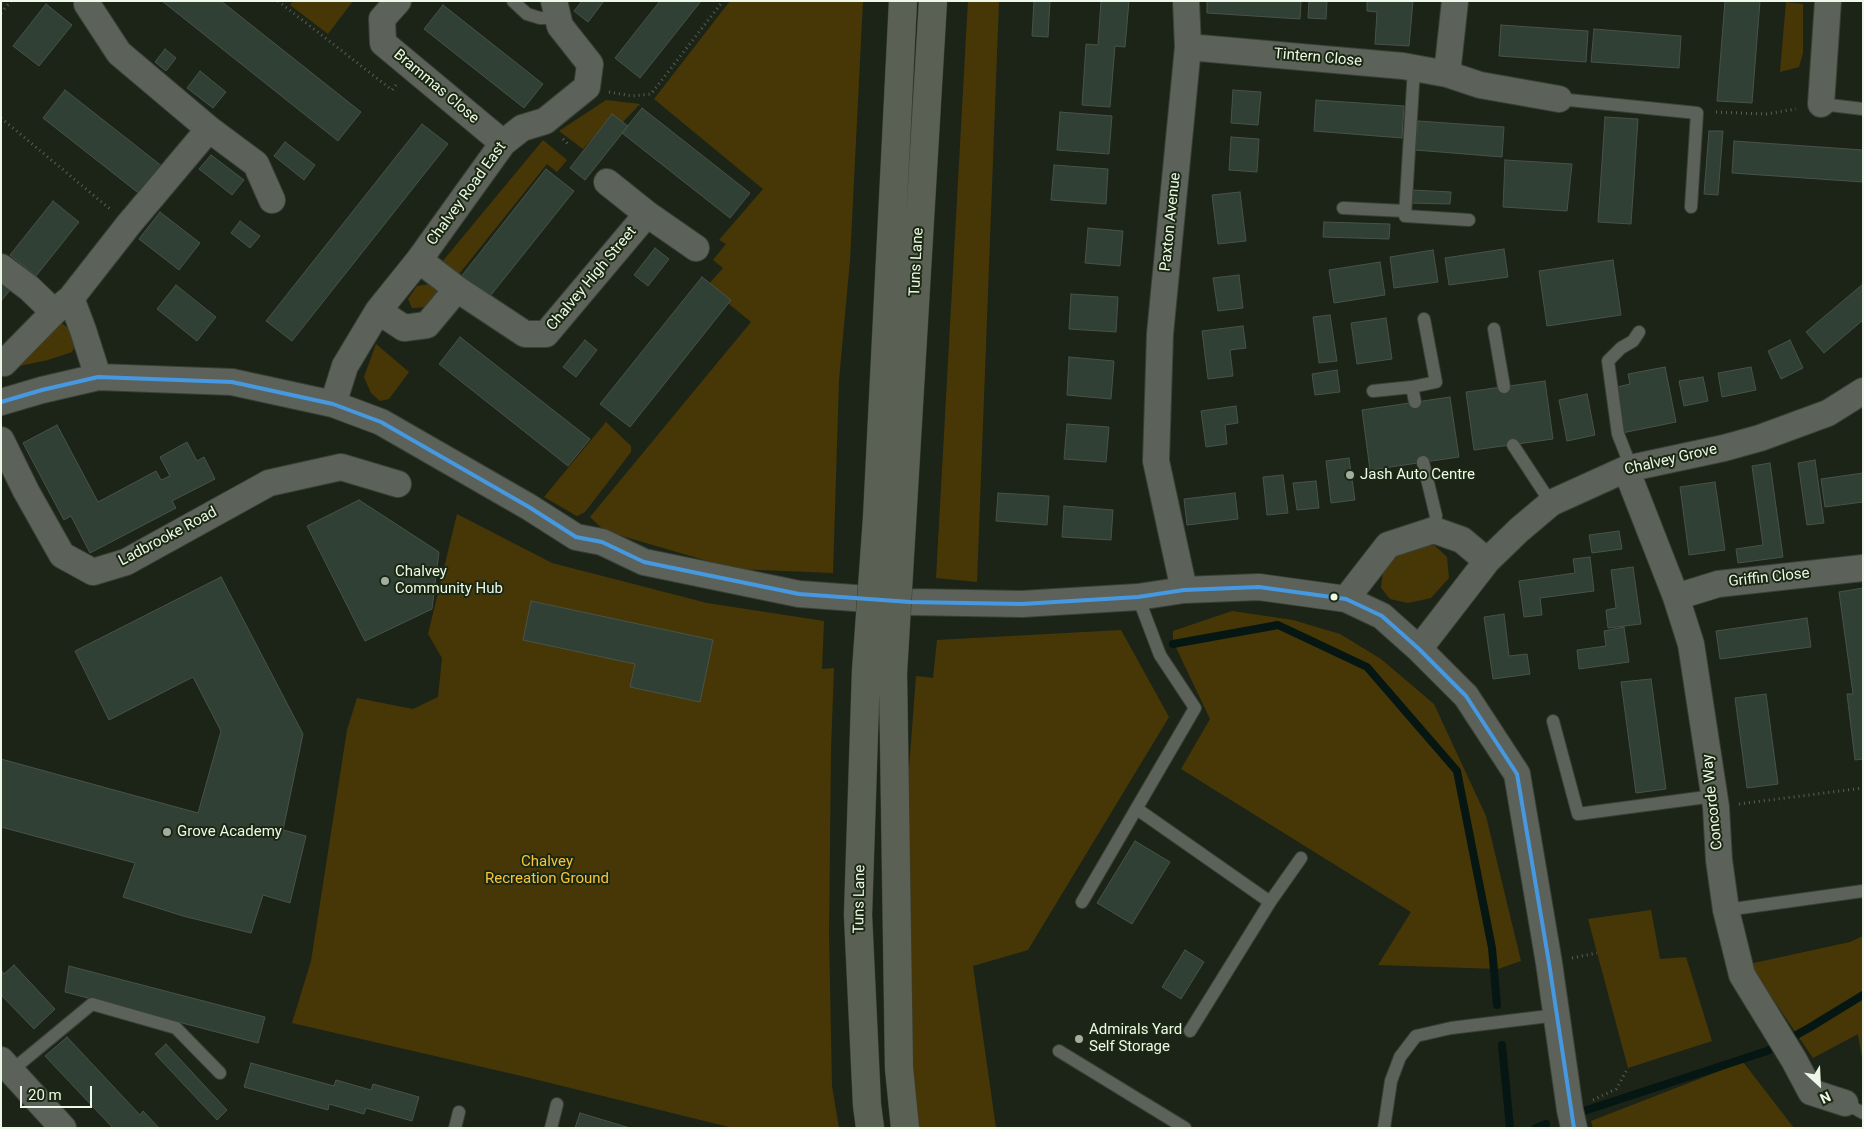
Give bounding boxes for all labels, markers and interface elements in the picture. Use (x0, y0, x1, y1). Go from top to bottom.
street label: Tintern Close (1273, 45, 1363, 71)
street label: Brammas Close (390, 46, 482, 128)
street label: Chalvey Road East (424, 139, 510, 249)
street label: Paxton Avenue (1157, 172, 1185, 272)
street label: Chalvey High Street (543, 223, 641, 335)
street label: Tuns Lane (906, 227, 928, 297)
street label: Chalvey Grove (1623, 441, 1719, 479)
place label: Jash Auto Centre (1360, 466, 1475, 484)
marker: Jash Auto Centre (1344, 469, 1356, 481)
street label: Ladbrooke Road (116, 504, 220, 570)
place label: Chalvey Community Hub (395, 563, 503, 598)
street label: Griffin Close (1728, 565, 1810, 591)
marker: Chalvey Community Hub (379, 575, 391, 587)
unlabelled marker (1329, 592, 1339, 602)
street label: Concorde Way (1699, 753, 1727, 851)
place label: Grove Academy (177, 823, 282, 841)
marker: Grove Academy (161, 826, 173, 838)
park label: Chalvey Recreation Ground (485, 853, 609, 888)
street label: Tuns Lane (850, 864, 870, 934)
place label: Admirals Yard Self Storage (1089, 1021, 1182, 1056)
marker: Admirals Yard Self Storage (1073, 1033, 1085, 1045)
north arrow (1794, 1059, 1844, 1109)
scale bar (22, 1076, 95, 1108)
text: 20 m (28, 1086, 62, 1104)
text: N (1817, 1088, 1833, 1107)

